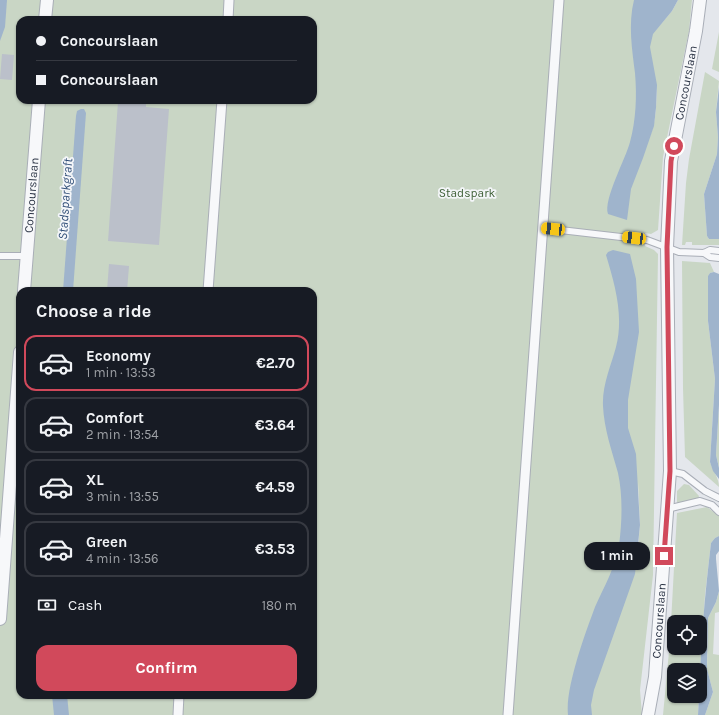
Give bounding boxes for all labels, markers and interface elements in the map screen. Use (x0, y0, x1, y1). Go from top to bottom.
text: Concourslaan (60, 32, 158, 50)
street label: Concourslaan (672, 44, 700, 121)
text: Concourslaan (60, 71, 158, 89)
route start (665, 137, 683, 155)
street label: Concourslaan (22, 157, 41, 234)
water label: Stadsparkgraft (55, 157, 75, 240)
park label: Stadspark (439, 186, 495, 200)
car (540, 222, 566, 236)
car (621, 231, 647, 245)
text: Choose a ride (36, 300, 151, 322)
icon: car (38, 345, 74, 381)
text: Economy (86, 347, 151, 365)
text: €2.70 (256, 354, 295, 372)
text: 1 min · 13:53 (86, 365, 156, 380)
icon: car (38, 407, 74, 443)
text: Comfort (86, 409, 144, 427)
text: €3.64 (255, 416, 295, 434)
text: 2 min · 13:54 (86, 427, 159, 442)
icon: car (38, 469, 74, 505)
text: XL (86, 471, 104, 489)
text: €4.59 (255, 478, 295, 496)
text: 3 min · 13:55 (86, 489, 159, 504)
icon: car (38, 531, 74, 567)
text: Green (86, 533, 127, 551)
text: €3.53 (255, 540, 295, 558)
callout: 1 min (584, 542, 650, 570)
route end (655, 547, 673, 565)
text: 1 min (601, 548, 633, 563)
text: 4 min · 13:56 (86, 551, 158, 566)
street label: Concourslaan (649, 583, 669, 659)
icon: cash (36, 594, 58, 616)
text: Cash (68, 596, 102, 614)
text: 180 m (262, 598, 297, 613)
map controls (667, 615, 707, 703)
button: locate (667, 615, 707, 655)
button: Confirm (36, 645, 297, 691)
button: layers (667, 663, 707, 703)

